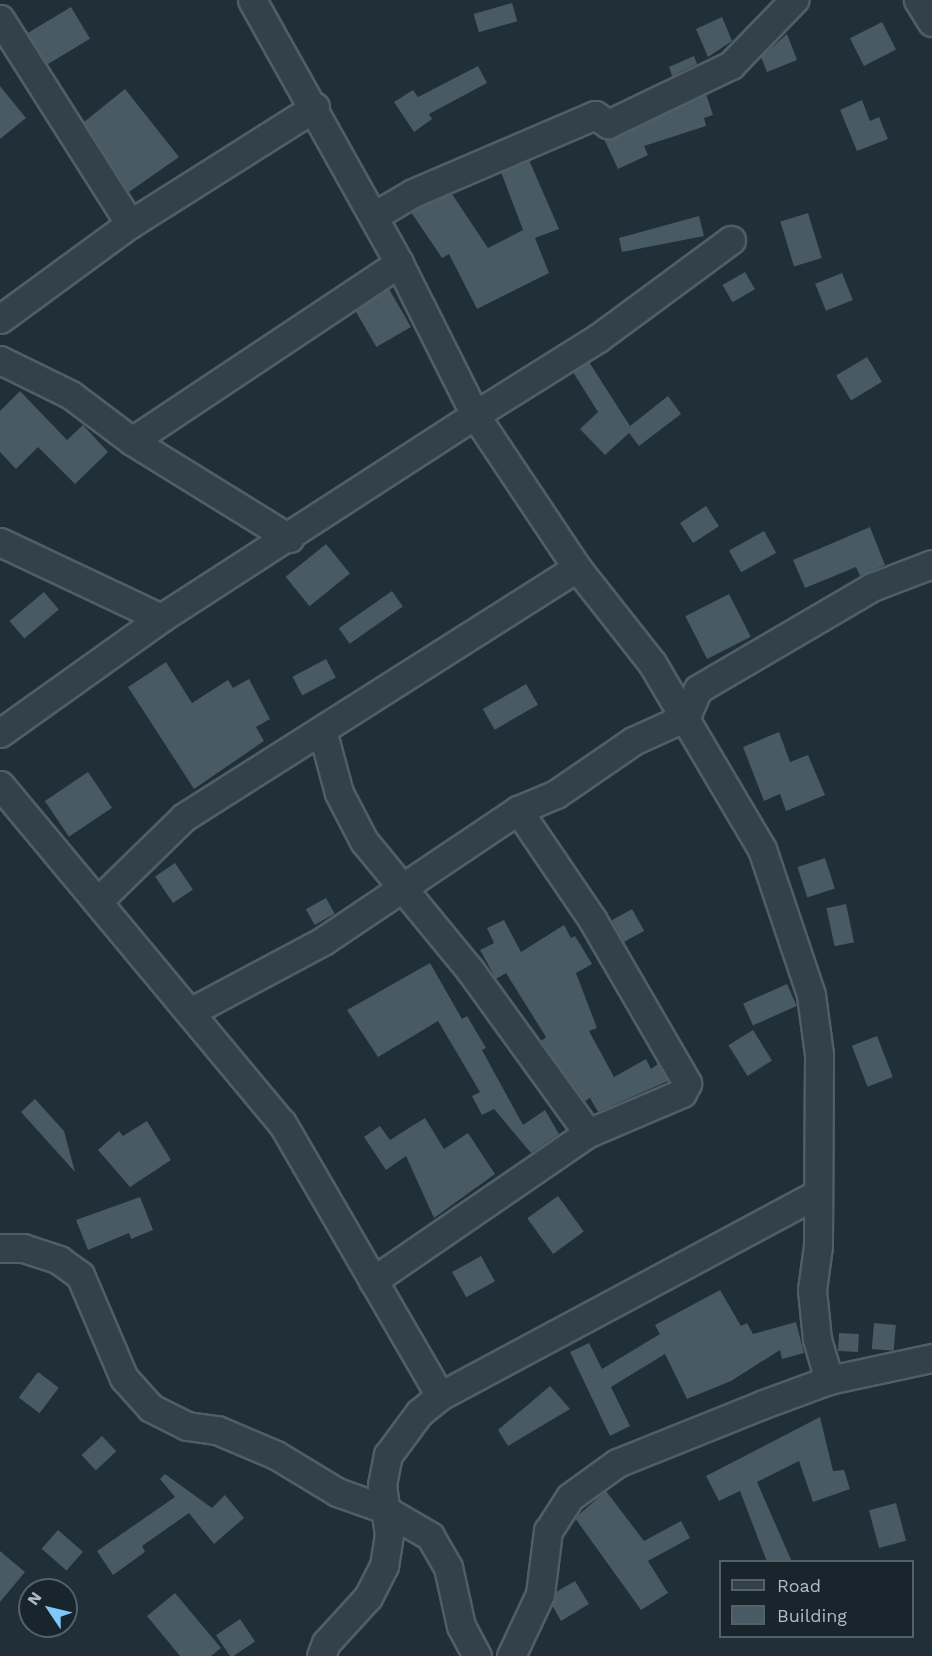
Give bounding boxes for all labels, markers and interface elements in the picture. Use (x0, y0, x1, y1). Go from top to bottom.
legend (719, 1560, 914, 1638)
text: Road (777, 1575, 821, 1596)
north arrow (18, 1578, 78, 1638)
text: N (23, 1588, 46, 1609)
text: Building (777, 1605, 847, 1626)

